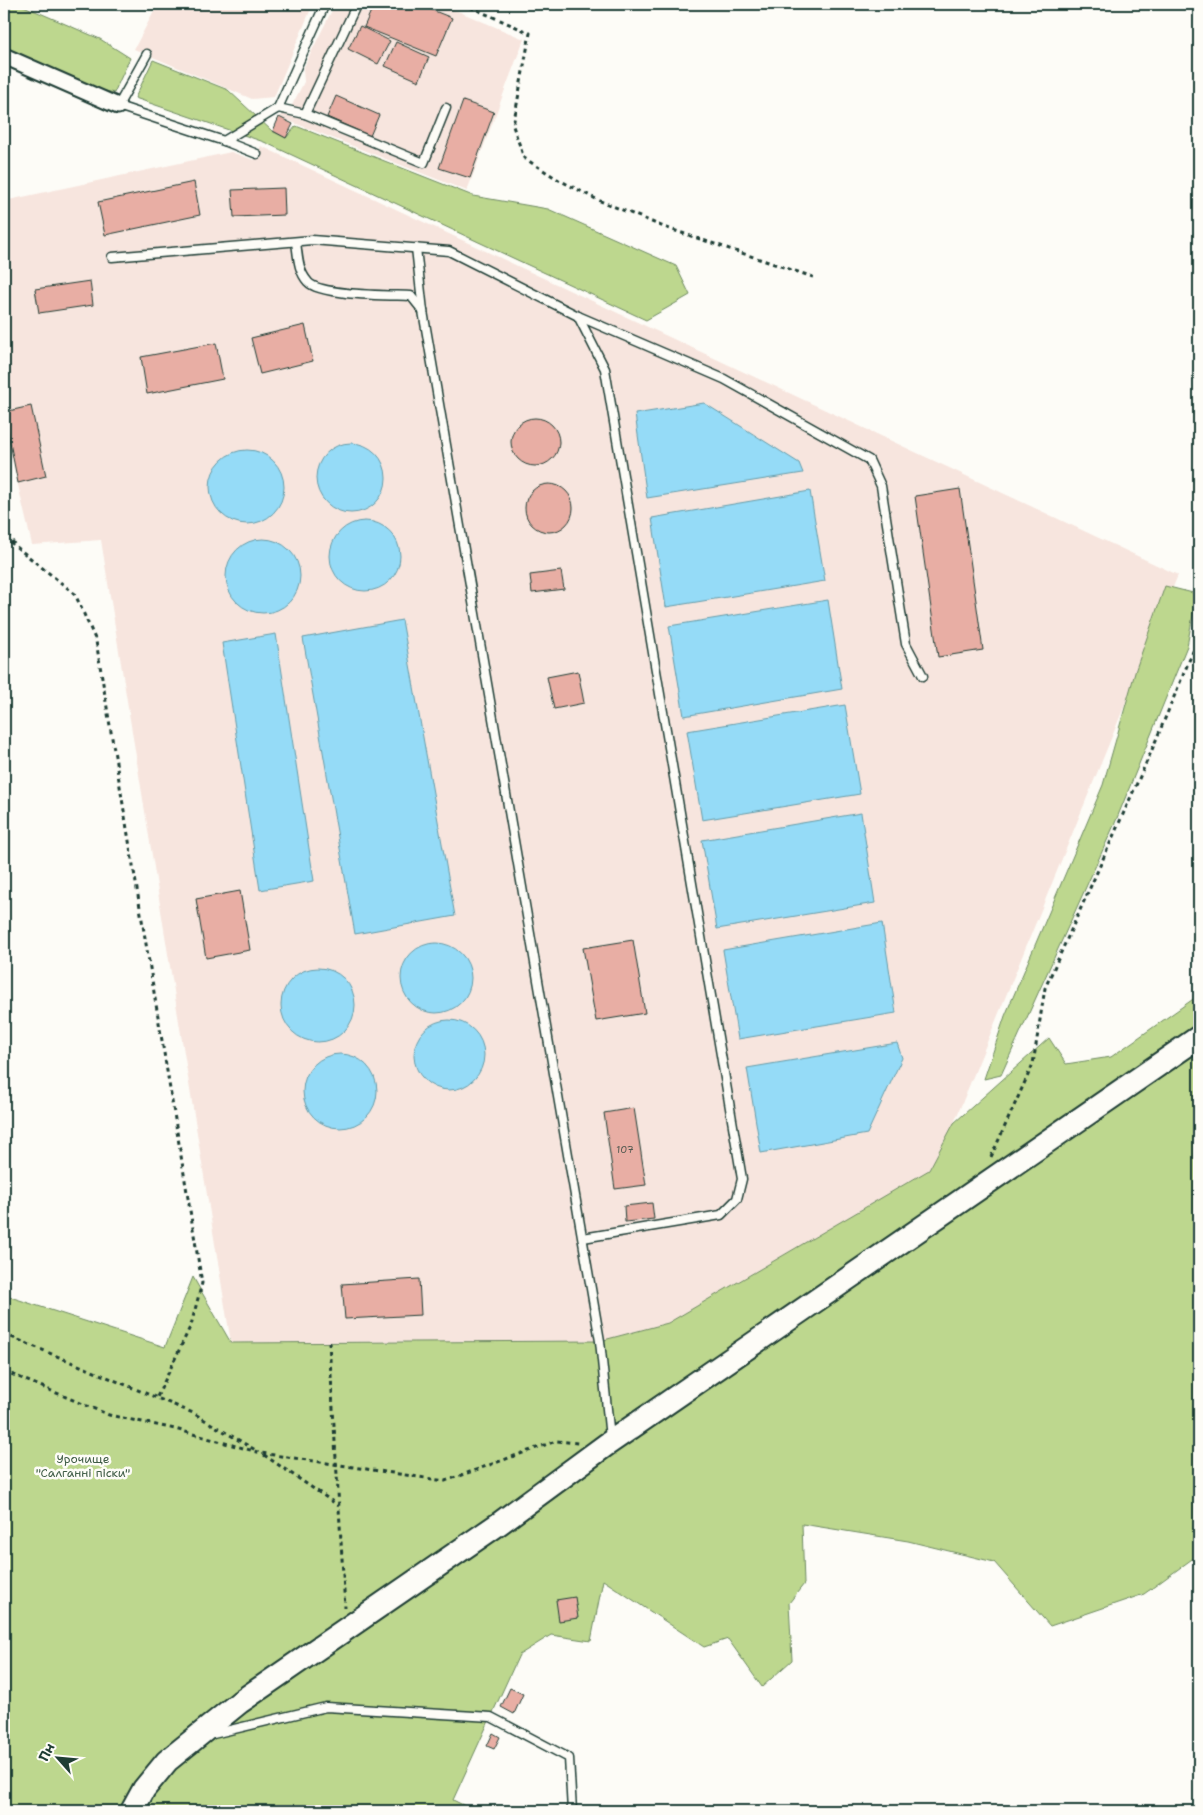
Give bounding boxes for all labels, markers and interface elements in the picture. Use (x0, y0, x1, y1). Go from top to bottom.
house number: 107 (616, 1143, 634, 1156)
park label: Урочище "Салганні піски" (36, 1451, 130, 1481)
north arrow (32, 1732, 82, 1782)
text: Пн (34, 1740, 59, 1764)

